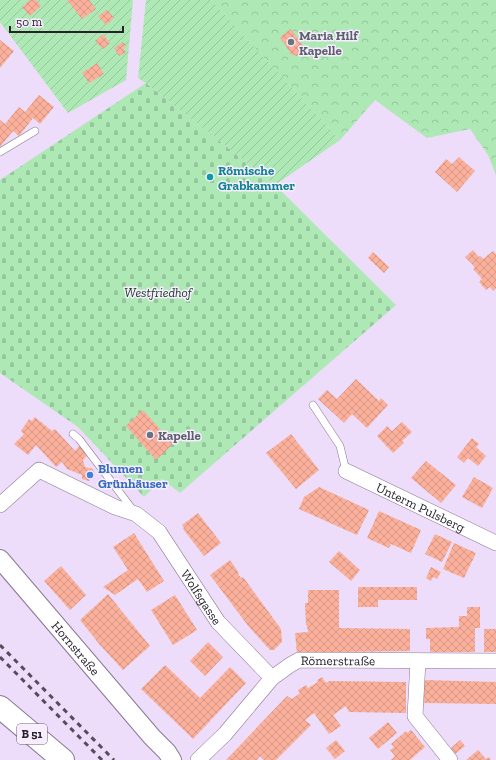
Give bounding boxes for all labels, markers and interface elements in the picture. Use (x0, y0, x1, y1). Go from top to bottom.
scale bar (10, 8, 123, 34)
text: 50 m (16, 15, 43, 29)
place label: Maria Hilf Kapelle (299, 28, 359, 58)
marker: Maria Hilf Kapelle (286, 37, 296, 47)
place label: Römische Grabkammer (218, 163, 295, 193)
marker: Römische Grabkammer (205, 172, 215, 182)
park label: Westfriedhof (124, 285, 194, 300)
place label: Kapelle (158, 428, 201, 443)
marker: Kapelle (145, 430, 155, 440)
place label: Blumen Grünhäuser (98, 461, 168, 491)
marker: Blumen Grünhäuser (85, 470, 95, 480)
street label: Unterm Pulsberg (374, 479, 468, 535)
street label: Wolfsgasse (178, 567, 225, 627)
street label: Hornstraße (49, 618, 103, 678)
street label: Römerstraße (301, 653, 375, 668)
road number: B 51 (17, 724, 47, 744)

